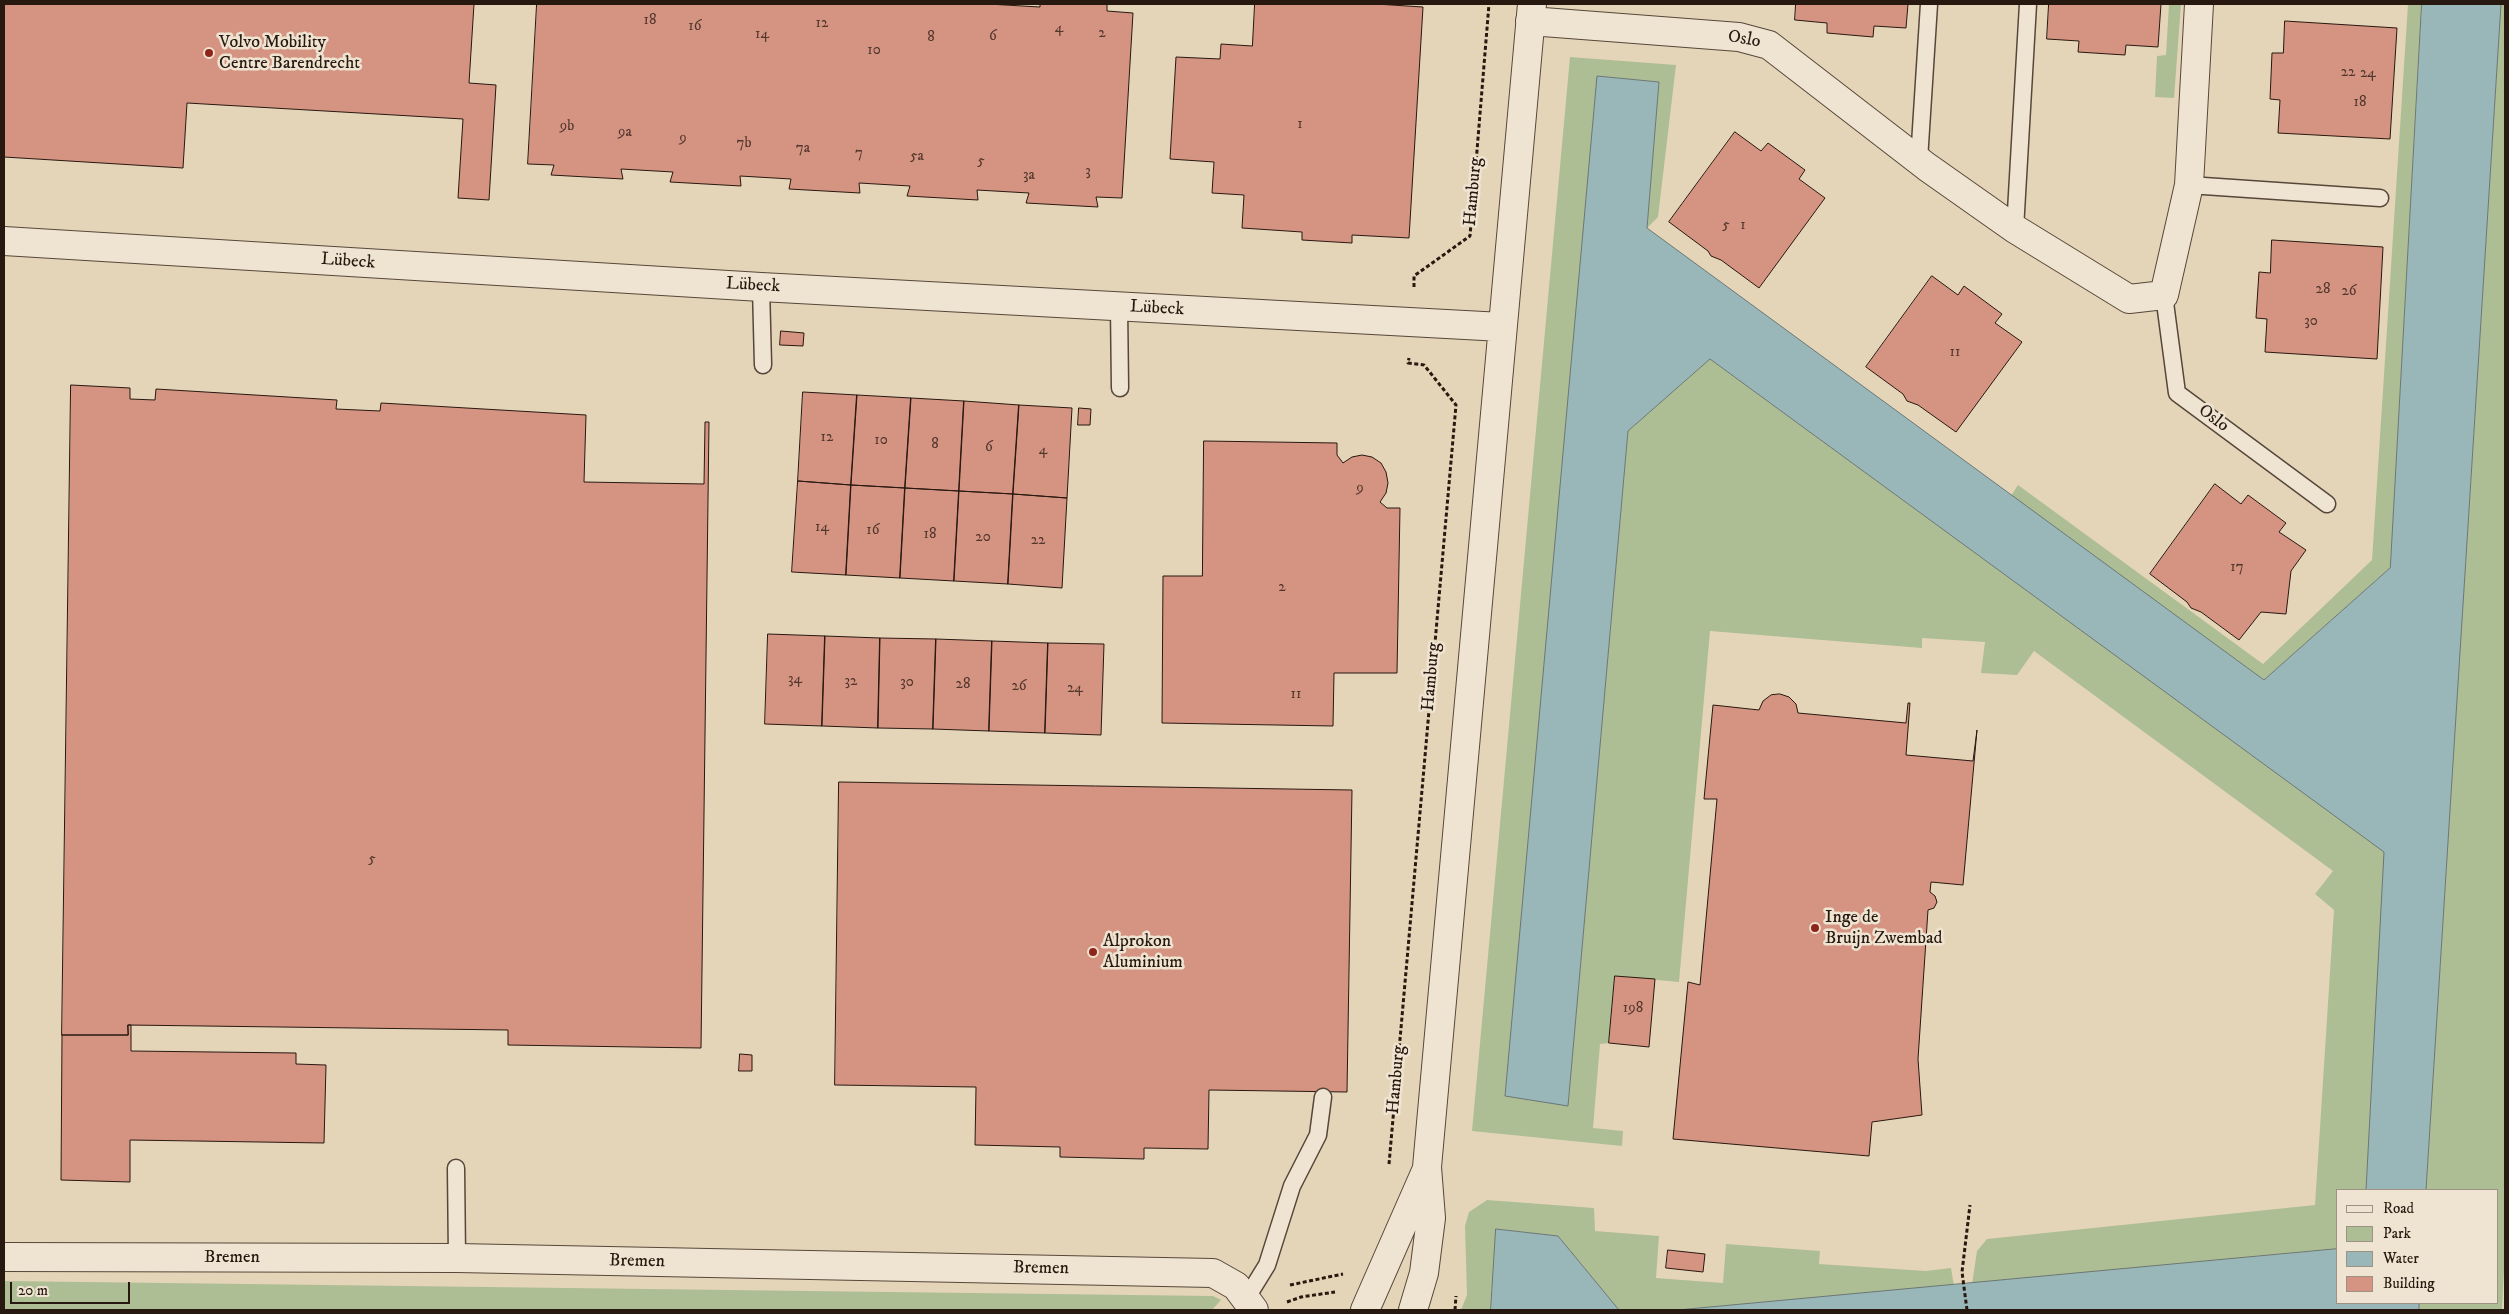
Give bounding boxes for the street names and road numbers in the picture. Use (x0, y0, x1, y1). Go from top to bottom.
street label: Oslo (1726, 27, 1762, 53)
street label: Hamburg (1460, 157, 1488, 227)
street label: Lübeck (320, 249, 376, 275)
street label: Lübeck (725, 274, 781, 298)
street label: Lübeck (1129, 297, 1185, 321)
street label: Oslo (2193, 400, 2233, 438)
street label: Hamburg (1418, 642, 1446, 712)
street label: Hamburg (1383, 1045, 1411, 1115)
street label: Bremen (204, 1247, 260, 1269)
street label: Bremen (609, 1251, 665, 1273)
street label: Bremen (1013, 1258, 1069, 1280)

